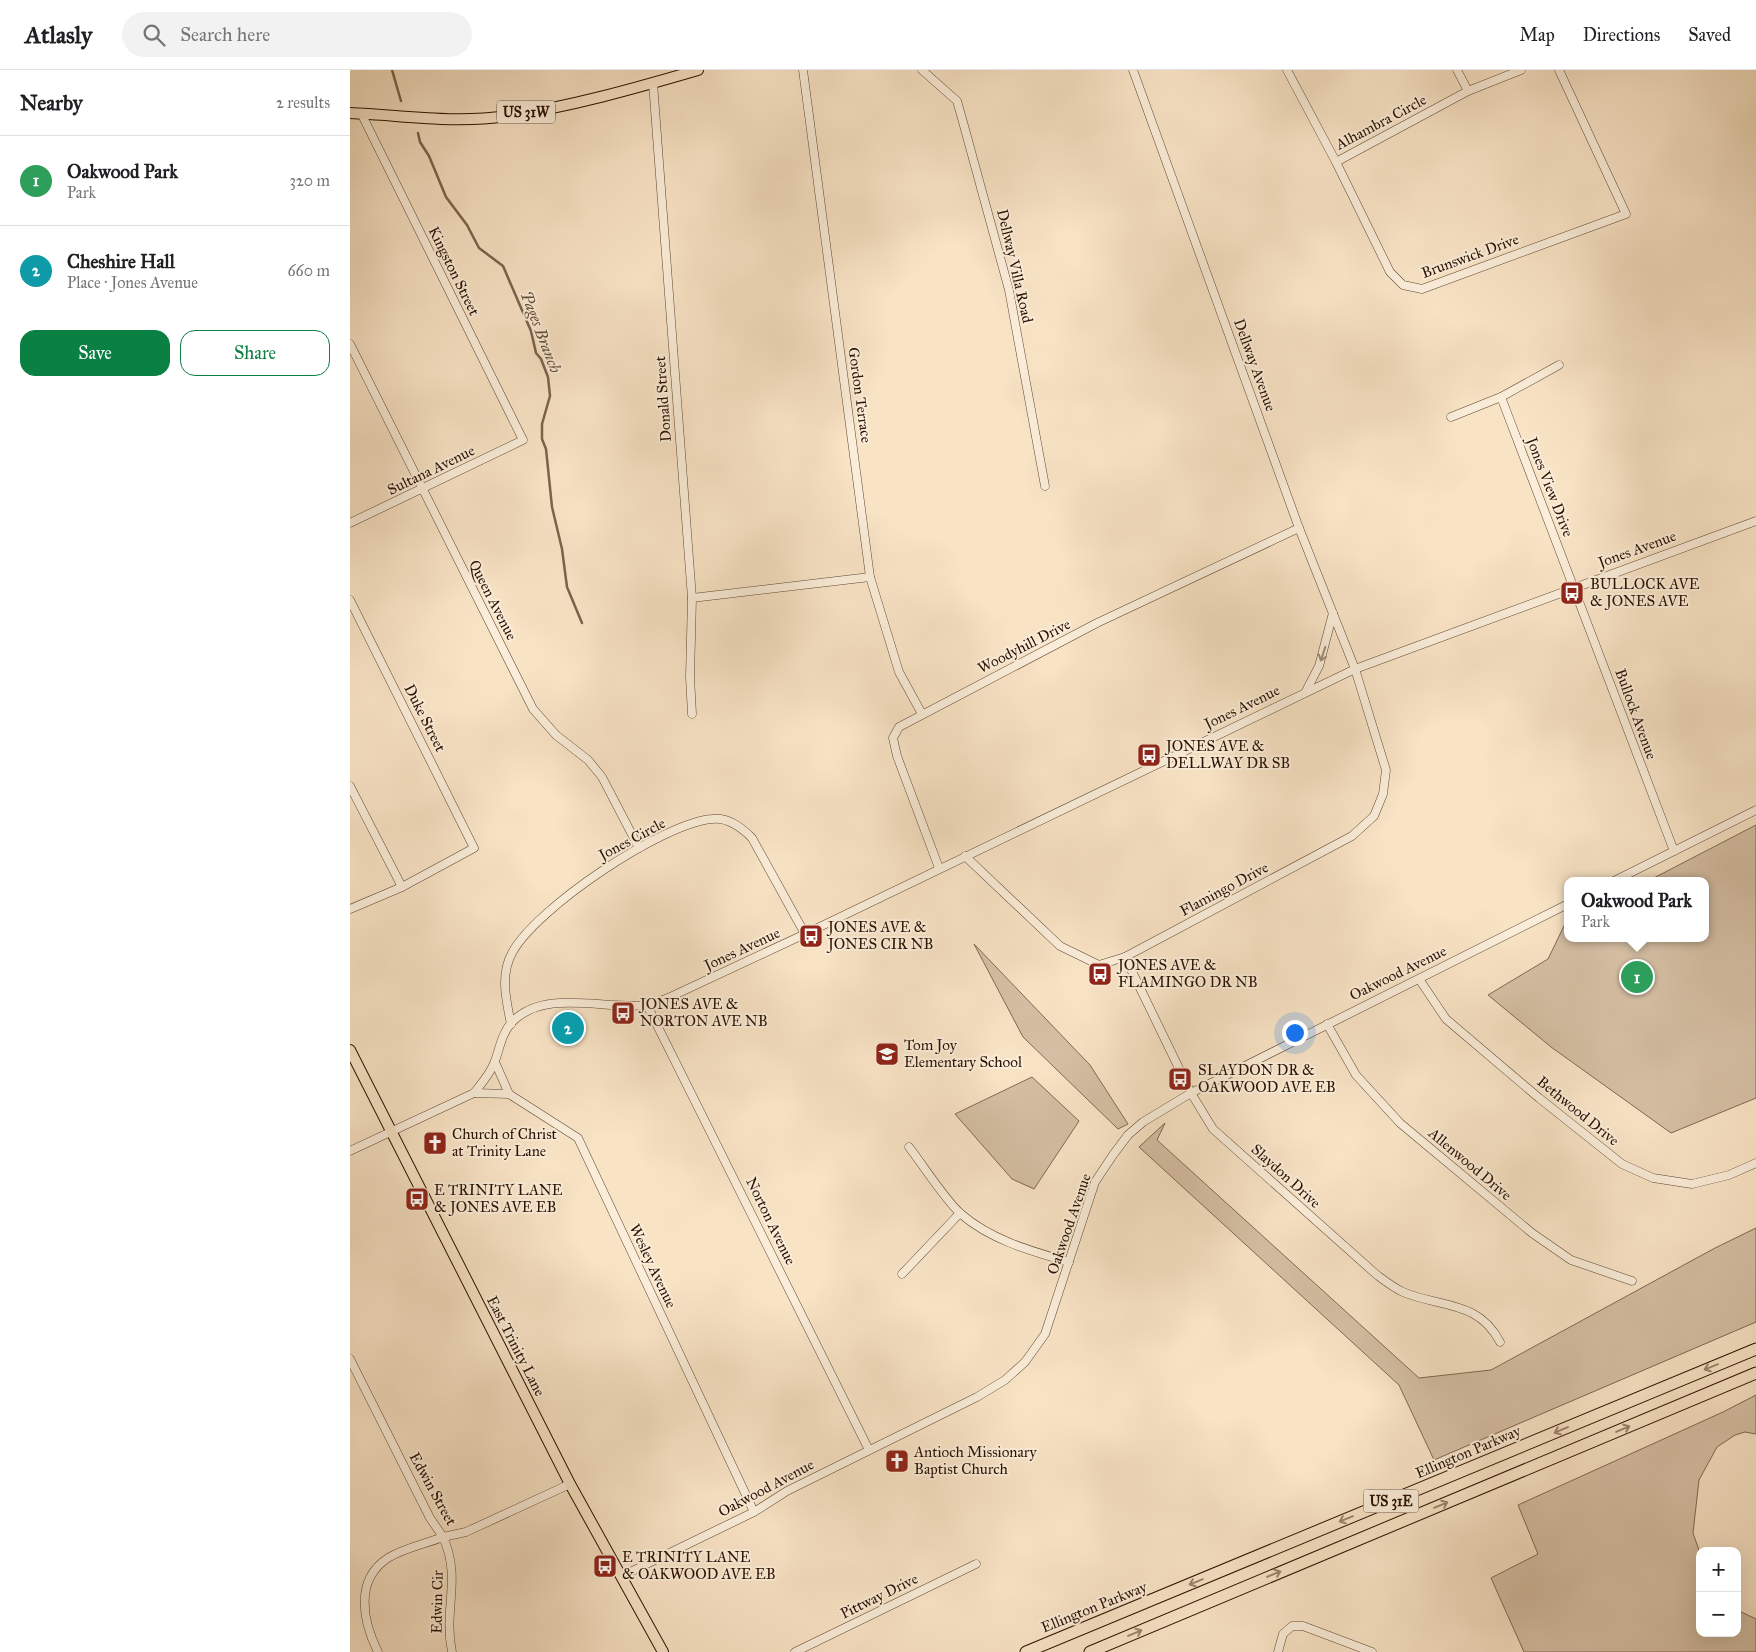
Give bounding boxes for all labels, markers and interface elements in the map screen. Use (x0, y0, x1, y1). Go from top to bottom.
search box (122, 12, 472, 57)
text: Atlasly (25, 20, 92, 50)
icon: search (140, 21, 168, 49)
text: Search here (180, 23, 270, 46)
text: Map (1519, 24, 1555, 46)
text: Directions (1583, 24, 1660, 46)
text: Saved (1688, 24, 1731, 46)
text: Nearby (20, 90, 83, 116)
street label: Alhambra Circle (1332, 91, 1429, 154)
text: 2 results (276, 93, 330, 112)
road number: US 31W (497, 101, 555, 124)
text: Oakwood Park (67, 160, 178, 183)
text: 1 (33, 171, 39, 190)
text: 320 m (290, 171, 330, 190)
text: Park (67, 183, 96, 202)
street label: Dellway Villa Road (993, 207, 1037, 325)
street label: Kingston Street (425, 223, 484, 319)
street label: Brunswick Drive (1419, 230, 1521, 282)
text: Cheshire Hall (67, 250, 175, 273)
text: 2 (32, 261, 40, 280)
text: 660 m (287, 261, 330, 280)
text: Place · Jones Avenue (67, 273, 198, 292)
water label: Pages Branch (517, 288, 565, 376)
street label: Dellway Avenue (1230, 316, 1280, 414)
button: Save (20, 330, 170, 376)
button: Share (180, 330, 330, 376)
street label: Gordon Terrace (844, 346, 876, 444)
street label: Donald Street (651, 355, 675, 443)
street label: Jones View Drive (1521, 433, 1577, 540)
street label: Sultana Avenue (384, 441, 478, 499)
street label: Jones Avenue (1594, 527, 1679, 573)
street label: Queen Avenue (465, 557, 521, 643)
place label: BULLOCK AVE & JONES AVE (1590, 575, 1700, 611)
bus stop icon: BULLOCK AVE & JONES AVE (1559, 580, 1585, 606)
street label: Woodyhill Drive (975, 615, 1073, 677)
one-way arrow (1317, 645, 1327, 661)
street label: Bullock Avenue (1611, 666, 1661, 762)
street label: Duke Street (400, 681, 450, 755)
street label: Jones Avenue (1200, 681, 1283, 735)
place label: JONES AVE & DELLWAY DR SB (1164, 737, 1290, 772)
bus stop icon: JONES AVE & DELLWAY DR SB (1136, 742, 1162, 768)
street label: Jones Circle (594, 814, 669, 866)
street label: Flamingo Drive (1177, 858, 1271, 920)
popup (1564, 877, 1709, 942)
text: Oakwood Park (1581, 889, 1692, 912)
text: Park (1581, 912, 1610, 931)
place label: JONES AVE & JONES CIR NB (826, 918, 934, 954)
bus stop icon: JONES AVE & JONES CIR NB (798, 923, 824, 949)
street label: Jones Avenue (699, 924, 783, 976)
street label: Oakwood Avenue (1347, 942, 1449, 1004)
place label: JONES AVE & FLAMINGO DR NB (1116, 956, 1258, 991)
pin: 1 (1621, 958, 1653, 996)
bus stop icon: JONES AVE & FLAMINGO DR NB (1087, 961, 1113, 987)
place label: JONES AVE & NORTON AVE NB (638, 995, 768, 1030)
bus stop icon: JONES AVE & NORTON AVE NB (610, 1000, 636, 1026)
pin: 2 (552, 1009, 584, 1047)
your location (1282, 1020, 1308, 1046)
place label: Tom Joy Elementary School (904, 1036, 1023, 1071)
school or university icon: Tom Joy Elementary School (874, 1041, 900, 1067)
place label: SLAYDON DR & OAKWOOD AVE EB (1198, 1061, 1336, 1096)
bus stop icon: SLAYDON DR & OAKWOOD AVE EB (1167, 1066, 1193, 1092)
street label: Bethwood Drive (1533, 1072, 1623, 1150)
street label: Allenwood Drive (1424, 1123, 1515, 1204)
place label: Church of Christ at Trinity Lane (452, 1125, 558, 1160)
church icon: Church of Christ at Trinity Lane (422, 1130, 448, 1156)
street label: Slaydon Drive (1248, 1140, 1324, 1212)
street label: Oakwood Avenue (1043, 1171, 1095, 1277)
street label: Norton Avenue (742, 1174, 800, 1268)
place label: E TRINITY LANE & JONES AVE EB (434, 1181, 563, 1217)
bus stop icon: E TRINITY LANE & JONES AVE EB (404, 1186, 430, 1212)
street label: Wesley Avenue (626, 1221, 680, 1311)
street label: East Trinity Lane (483, 1293, 549, 1399)
one-way arrow (1704, 1363, 1719, 1373)
street label: Ellington Parkway (1413, 1421, 1524, 1482)
one-way arrow (1615, 1424, 1630, 1434)
one-way arrow (1554, 1426, 1569, 1435)
place label: Antioch Missionary Baptist Church (913, 1443, 1037, 1478)
church icon: Antioch Missionary Baptist Church (884, 1448, 910, 1474)
street label: Edwin Street (406, 1449, 461, 1529)
street label: Oakwood Avenue (715, 1455, 817, 1521)
road number: US 31E (1364, 1490, 1418, 1512)
one-way arrow (1433, 1500, 1448, 1510)
one-way arrow (1339, 1515, 1354, 1525)
map controls (1696, 1547, 1741, 1637)
button: + (1696, 1547, 1741, 1592)
place label: E TRINITY LANE & OAKWOOD AVE EB (622, 1548, 776, 1583)
bus stop icon: E TRINITY LANE & OAKWOOD AVE EB (592, 1553, 618, 1579)
street label: Pittway Drive (837, 1569, 921, 1623)
one-way arrow (1266, 1569, 1281, 1579)
street label: Edwin Cir (427, 1570, 447, 1634)
street label: Ellington Parkway (1038, 1577, 1150, 1636)
one-way arrow (1189, 1577, 1204, 1587)
button: − (1696, 1592, 1741, 1637)
one-way arrow (1127, 1628, 1142, 1637)

